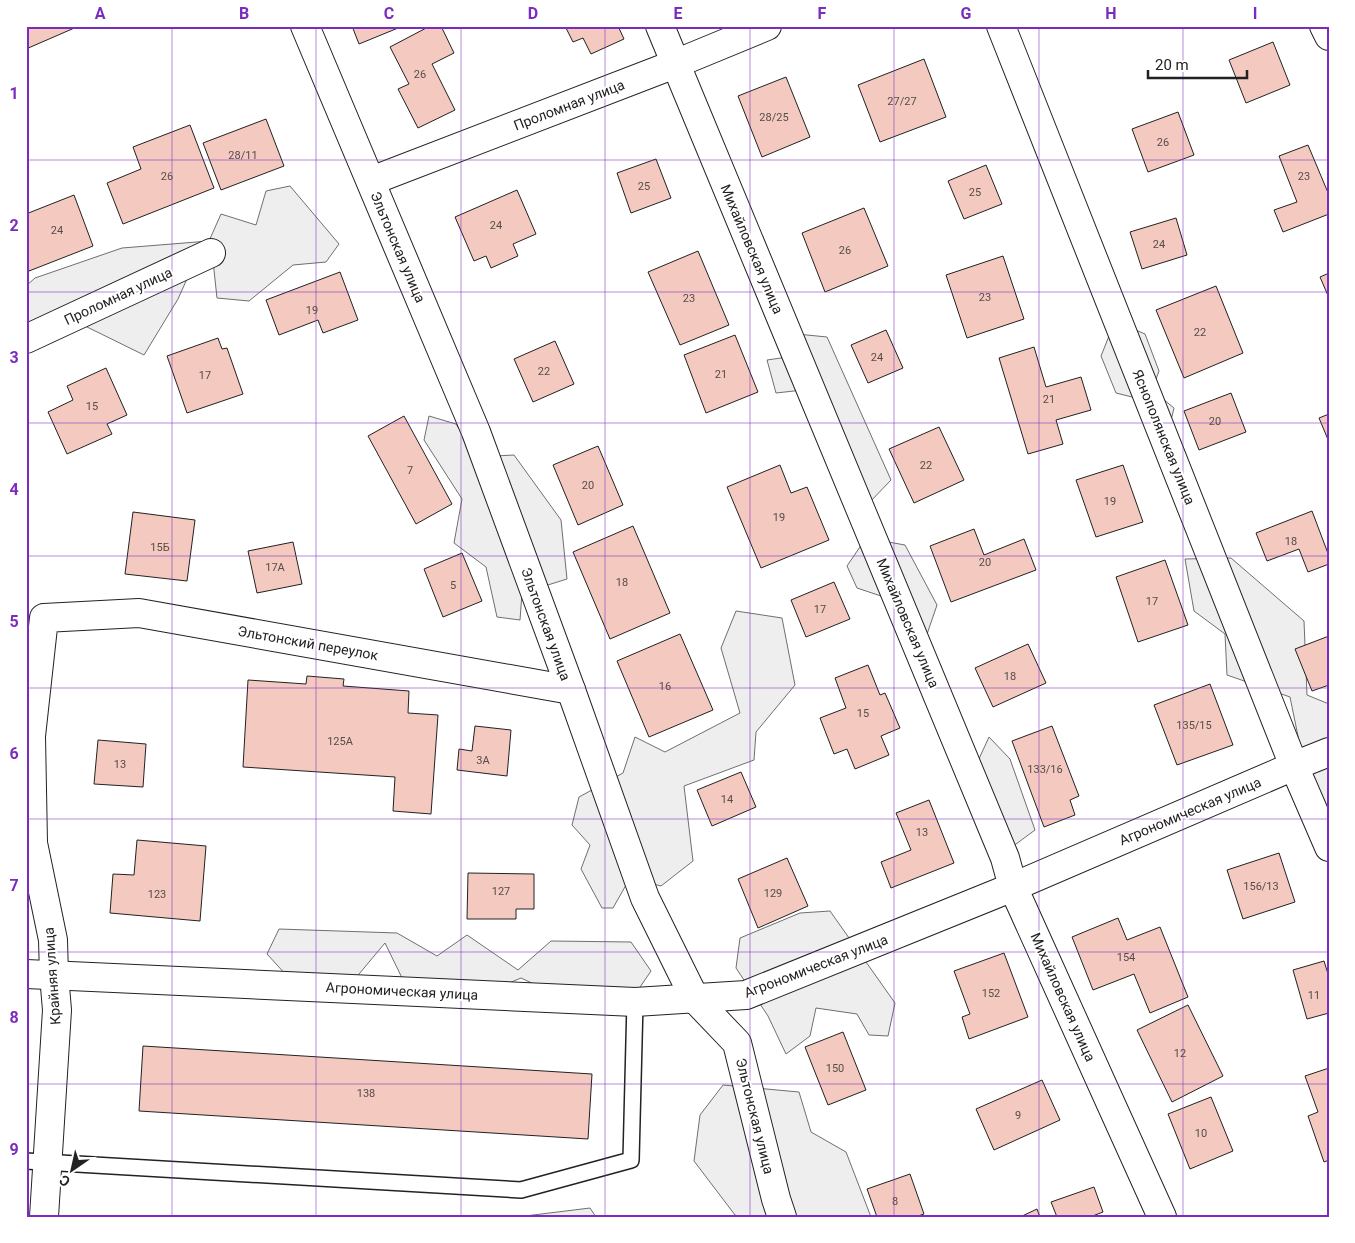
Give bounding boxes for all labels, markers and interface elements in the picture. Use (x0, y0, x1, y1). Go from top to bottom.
text: A (95, 4, 106, 23)
text: B (239, 4, 249, 23)
text: C (384, 4, 394, 23)
text: D (528, 4, 538, 23)
text: E (674, 4, 683, 23)
text: F (818, 4, 827, 23)
text: G (961, 4, 972, 23)
text: H (1105, 4, 1117, 23)
text: I (1253, 4, 1257, 23)
scale bar (1148, 48, 1246, 80)
text: 20 m (1155, 56, 1189, 74)
house number: 26 (414, 68, 426, 81)
street label: Проломная улица (511, 76, 627, 134)
text: 1 (9, 84, 19, 103)
house number: 27/27 (887, 95, 917, 108)
house number: 28/25 (759, 111, 789, 124)
house number: 26 (1157, 136, 1169, 149)
house number: 28/11 (228, 149, 258, 162)
house number: 26 (161, 170, 173, 183)
house number: 23 (1298, 170, 1310, 183)
house number: 25 (638, 180, 650, 193)
street label: Михайловская улица (717, 182, 787, 316)
house number: 25 (969, 186, 981, 199)
street label: Эльтонская улица (367, 189, 429, 305)
text: 2 (9, 216, 19, 235)
house number: 24 (490, 219, 502, 232)
house number: 24 (51, 224, 63, 237)
house number: 24 (1153, 238, 1165, 251)
house number: 26 (839, 244, 851, 257)
street label: Проломная улица (61, 264, 175, 328)
house number: 23 (979, 291, 991, 304)
house number: 23 (683, 292, 695, 305)
house number: 19 (306, 304, 318, 317)
house number: 22 (1194, 326, 1206, 339)
text: 3 (9, 348, 19, 367)
house number: 24 (871, 351, 883, 364)
house number: 22 (538, 365, 550, 378)
street label: Яснополянская улица (1130, 367, 1198, 507)
house number: 21 (715, 368, 727, 381)
house number: 17 (199, 369, 211, 382)
house number: 21 (1043, 393, 1055, 406)
house number: 15 (86, 400, 98, 413)
house number: 20 (1209, 415, 1221, 428)
house number: 22 (920, 459, 932, 472)
house number: 7 (407, 464, 413, 477)
house number: 20 (582, 479, 594, 492)
text: 4 (9, 480, 19, 499)
house number: 19 (1104, 495, 1116, 508)
house number: 19 (773, 511, 785, 524)
house number: 18 (1285, 535, 1297, 548)
house number: 15Б (150, 541, 170, 554)
street label: Михайловская улица (873, 556, 943, 690)
house number: 20 (979, 556, 991, 569)
house number: 17А (265, 561, 286, 574)
street label: Эльтонская улица (518, 565, 574, 683)
house number: 18 (616, 576, 628, 589)
house number: 5 (450, 579, 456, 592)
house number: 17 (1146, 595, 1158, 608)
house number: 17 (814, 603, 826, 616)
text: 5 (9, 612, 19, 631)
street label: Эльтонский переулок (237, 623, 380, 663)
house number: 18 (1004, 670, 1016, 683)
house number: 16 (659, 680, 671, 693)
house number: 15 (857, 707, 869, 720)
house number: 135/15 (1176, 719, 1212, 732)
house number: 125А (327, 735, 354, 748)
text: 6 (9, 744, 19, 763)
house number: 3А (476, 754, 491, 767)
house number: 13 (114, 758, 126, 771)
house number: 133/16 (1027, 763, 1063, 776)
street label: Агрономическая улица (1117, 774, 1263, 848)
house number: 14 (721, 793, 733, 806)
house number: 13 (916, 826, 928, 839)
text: 7 (9, 876, 19, 895)
house number: 156/13 (1243, 880, 1279, 893)
house number: 127 (492, 885, 510, 898)
house number: 129 (764, 887, 782, 900)
house number: 123 (148, 888, 166, 901)
street label: Крайняя улица (41, 927, 63, 1025)
street label: Михайловская улица (1027, 930, 1099, 1064)
street label: Агрономическая улица (742, 931, 890, 1001)
house number: 154 (1117, 951, 1135, 964)
street label: Агрономическая улица (325, 979, 479, 1003)
house number: 152 (982, 987, 1000, 1000)
house number: 11 (1308, 989, 1320, 1002)
text: 8 (9, 1008, 19, 1027)
house number: 12 (1174, 1047, 1186, 1060)
street label: Эльтонская улица (733, 1056, 777, 1176)
house number: 150 (826, 1062, 844, 1075)
house number: 138 (357, 1087, 375, 1100)
house number: 9 (1015, 1109, 1021, 1122)
house number: 10 (1195, 1127, 1207, 1140)
text: 9 (9, 1140, 19, 1159)
north arrow (48, 1146, 98, 1196)
text: С (56, 1172, 73, 1190)
house number: 8 (892, 1195, 898, 1208)

